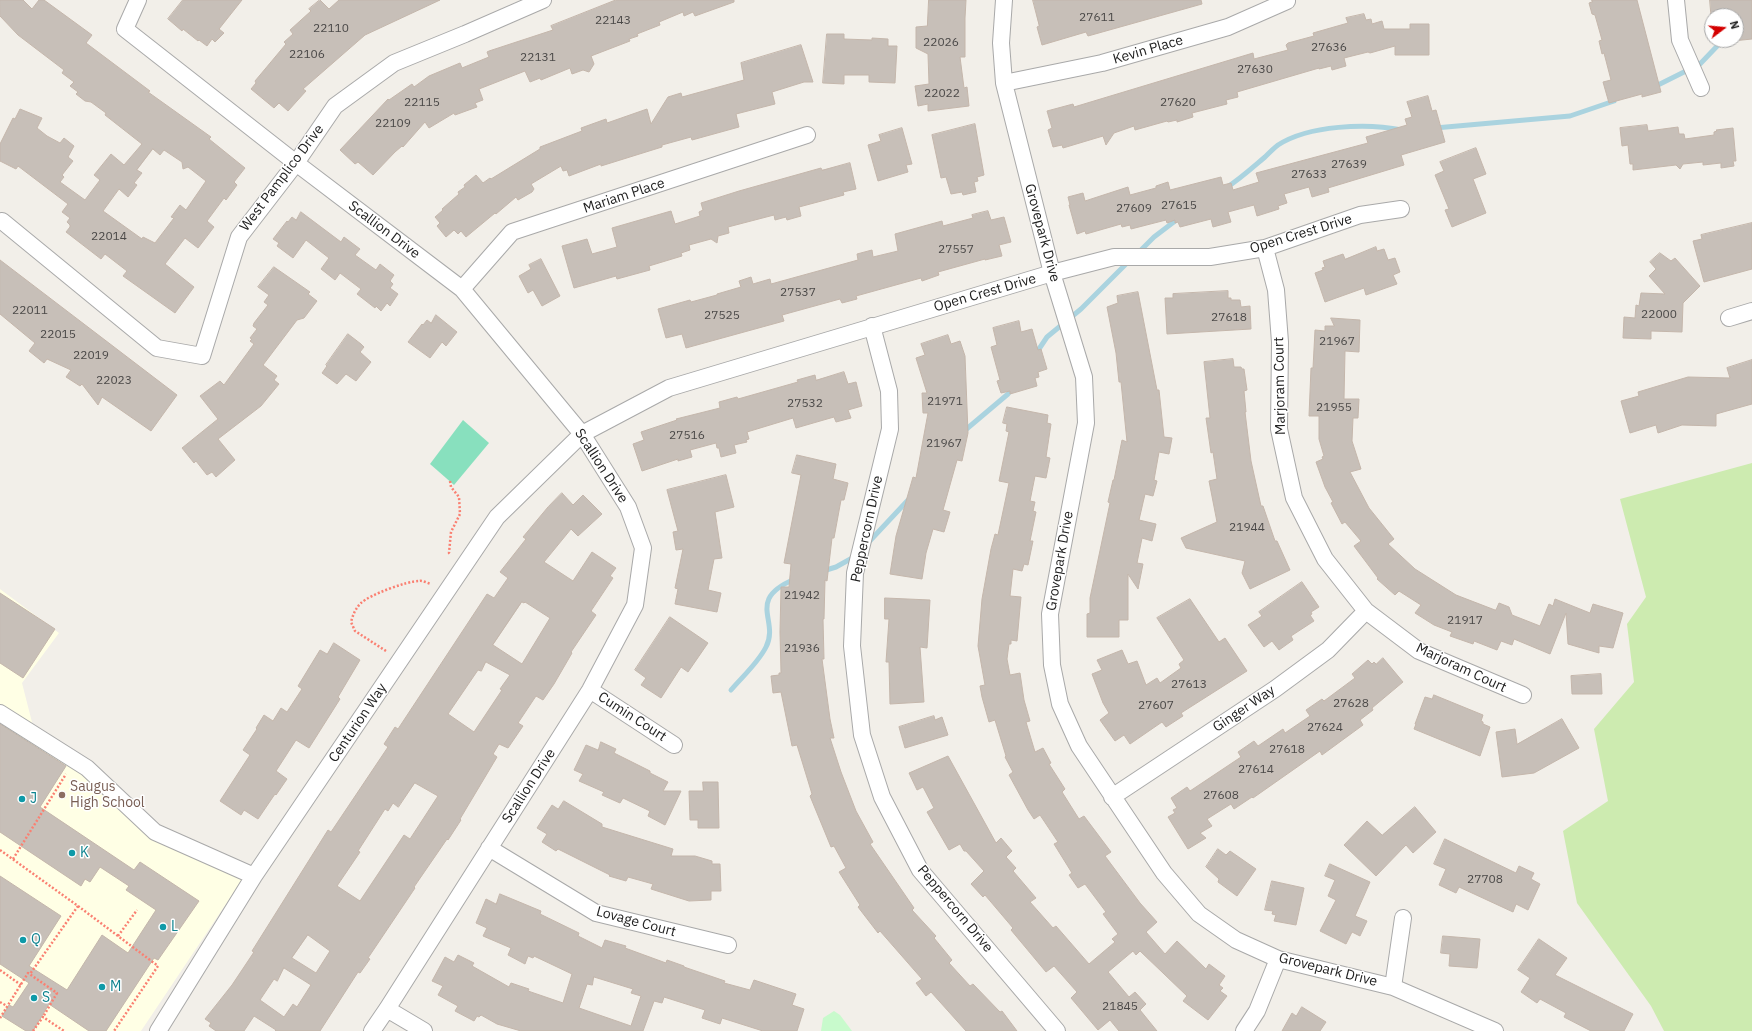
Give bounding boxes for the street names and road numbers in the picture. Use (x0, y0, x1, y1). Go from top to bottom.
street label: Kevin Place (1111, 32, 1185, 68)
street label: West Pamplico Drive (236, 121, 328, 235)
street label: Mariam Place (581, 175, 667, 217)
street label: Grovepark Drive (1021, 182, 1063, 284)
street label: Scallion Drive (345, 198, 423, 262)
street label: Open Crest Drive (1248, 210, 1354, 258)
street label: Open Crest Drive (932, 270, 1038, 316)
street label: Marjoram Court (1271, 337, 1289, 435)
street label: Scallion Drive (571, 426, 631, 506)
street label: Peppercorn Drive (847, 474, 887, 584)
street label: Grovepark Drive (1043, 510, 1077, 612)
street label: Marjoram Court (1413, 640, 1509, 696)
street label: Centurion Way (325, 680, 391, 766)
street label: Ginger Way (1210, 682, 1278, 736)
street label: Cumin Court (595, 689, 669, 745)
street label: Scallion Drive (499, 746, 559, 826)
street label: Peppercorn Drive (914, 862, 996, 956)
street label: Lovage Court (594, 903, 678, 941)
street label: Grovepark Drive (1277, 950, 1379, 990)

